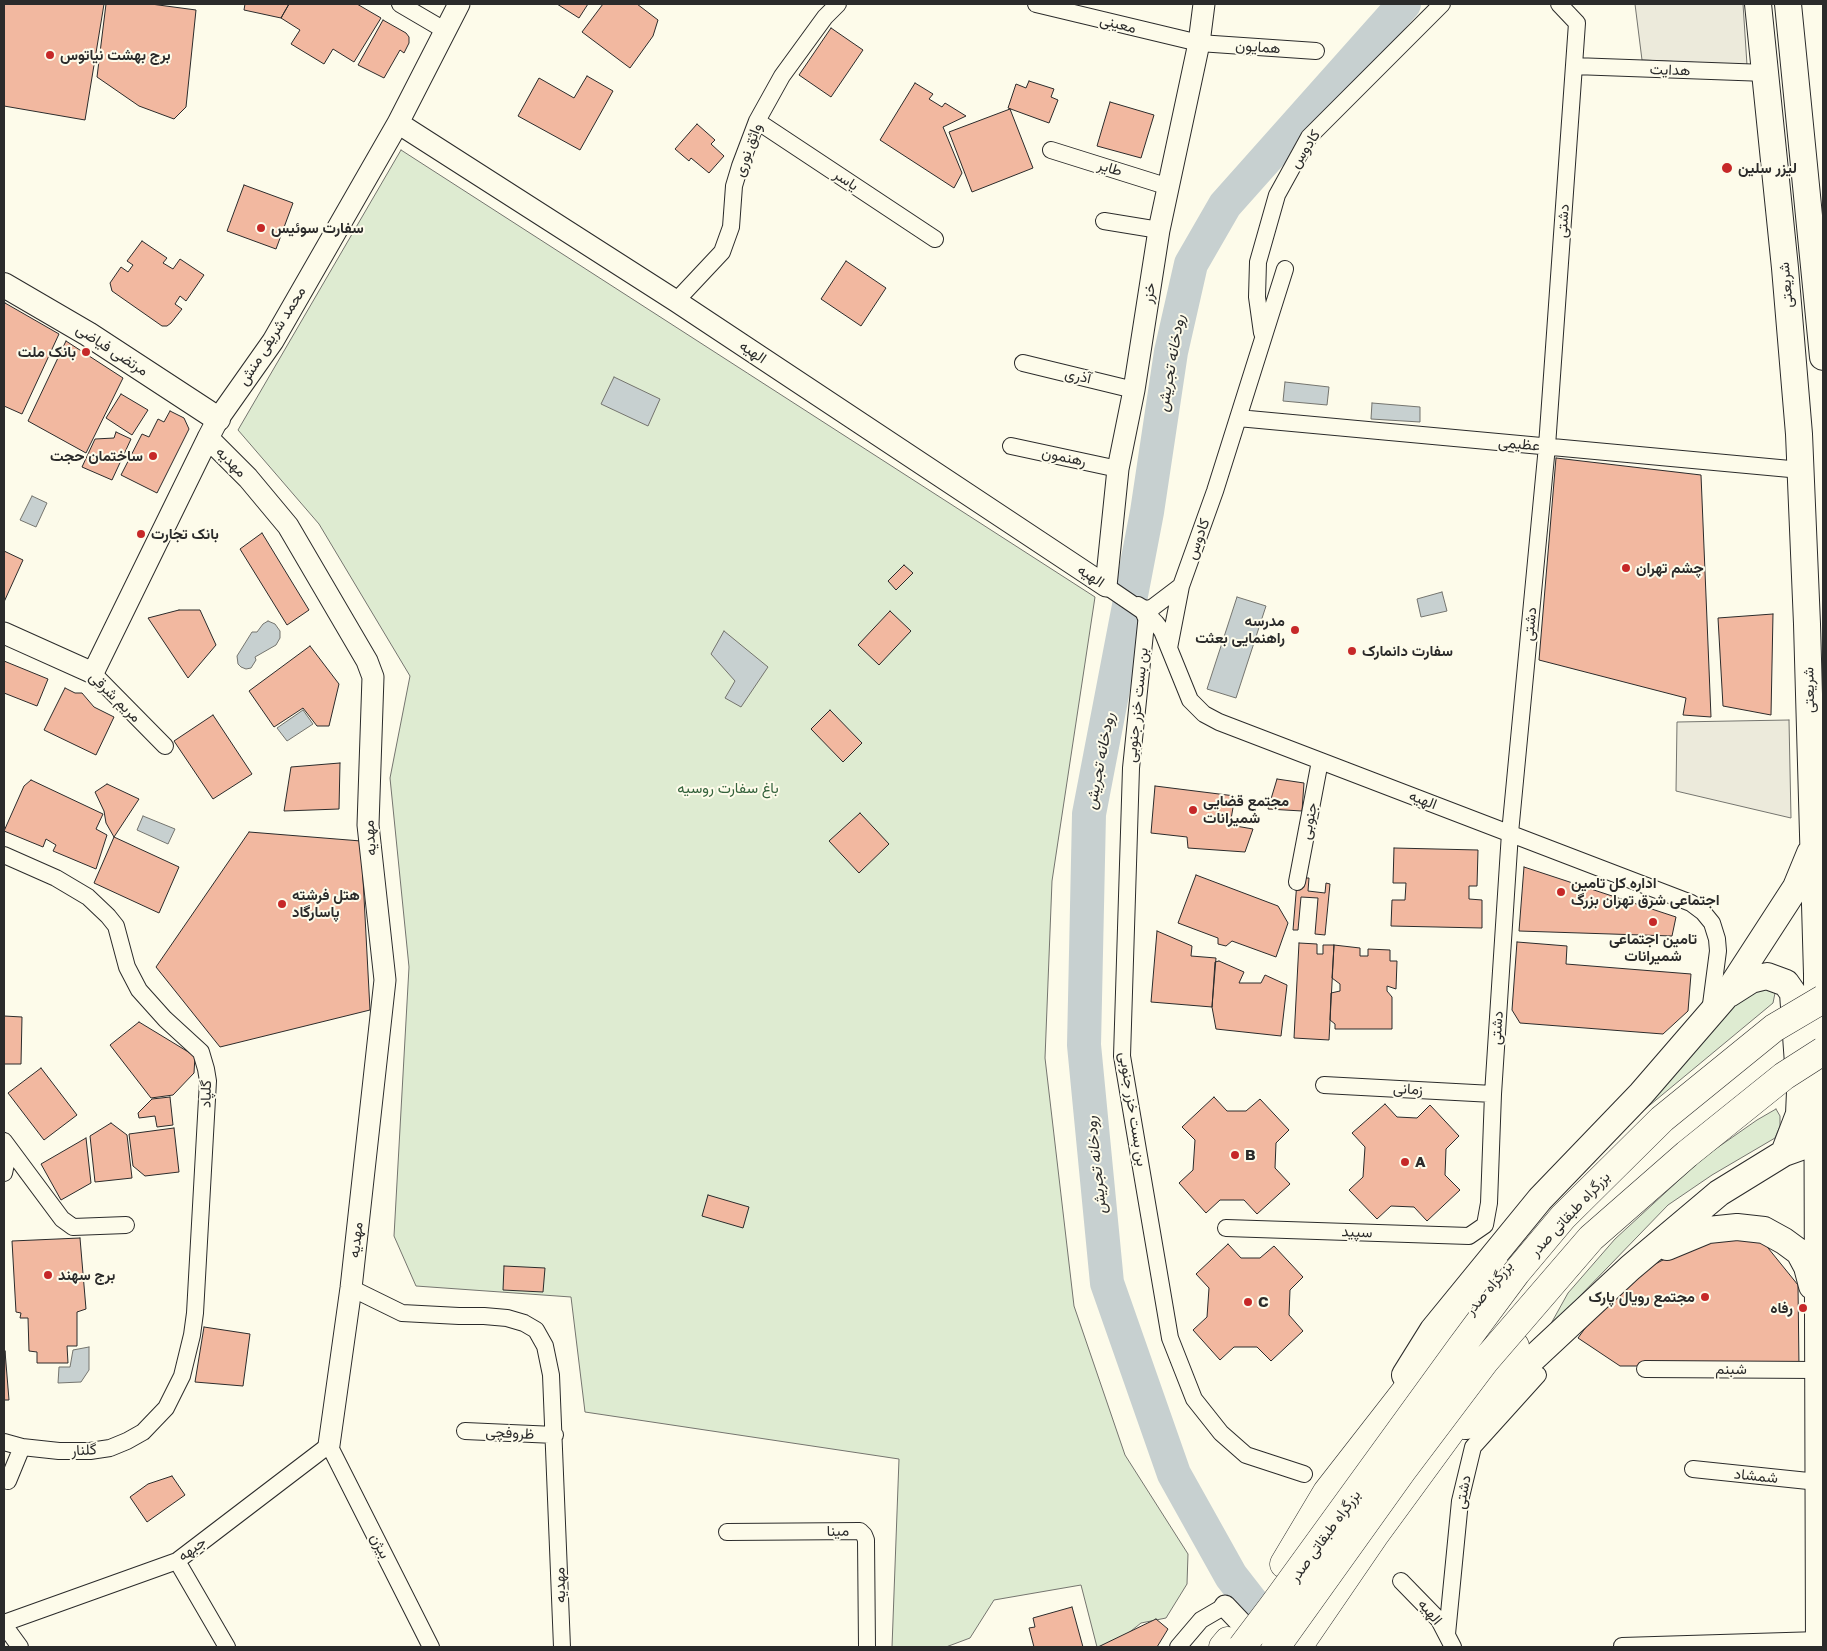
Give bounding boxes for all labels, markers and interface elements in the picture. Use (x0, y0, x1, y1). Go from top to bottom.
street label: معینی (1098, 11, 1138, 37)
street label: همایون (1235, 36, 1281, 58)
place label: برج بهشت نیاتوس (60, 46, 171, 64)
marker: برج بهشت نیاتوس (44, 49, 56, 61)
street label: هدایت (1649, 60, 1691, 80)
street label: واثق نوری (730, 121, 766, 179)
street label: کادوس (1286, 126, 1324, 172)
street label: طایر (1096, 156, 1124, 180)
place label: لیزر سلین (1738, 159, 1797, 177)
marker: لیزر سلین (1720, 161, 1734, 175)
street label: یاسر (830, 165, 862, 195)
street label: دشتی (1553, 203, 1573, 239)
place label: سفارت سوئیس (271, 219, 364, 237)
marker: سفارت سوئیس (255, 222, 267, 234)
street label: شریعتی (1775, 261, 1797, 309)
street label: خزر (1138, 281, 1160, 305)
street label: محمد شریفی منش (234, 283, 310, 389)
water label: رودخانه تجریش (1153, 313, 1189, 413)
street label: مرتضی فیاضی (73, 320, 151, 380)
street label: الهیه (736, 337, 770, 367)
place label: بانک ملت (18, 343, 76, 361)
marker: بانک ملت (80, 346, 92, 358)
street label: آذری (1063, 364, 1093, 388)
street label: عظیمی (1497, 433, 1541, 455)
street label: مهدیه (212, 443, 250, 481)
street label: رهنمون (1040, 444, 1088, 470)
place label: ساختمان حجت (50, 447, 143, 465)
marker: ساختمان حجت (147, 450, 159, 462)
street label: کادوس (1182, 516, 1214, 562)
place label: بانک تجارت (151, 525, 219, 543)
marker: بانک تجارت (135, 528, 147, 540)
place label: چشم تهران (1636, 559, 1704, 577)
street label: الهیه (1074, 561, 1108, 591)
marker: چشم تهران (1620, 562, 1632, 574)
street label: دشتی (1519, 606, 1541, 642)
place label: مدرسه راهنمایی بعثت (1195, 612, 1285, 647)
marker: مدرسه راهنمایی بعثت (1289, 624, 1301, 636)
place label: سفارت دانمارک (1362, 642, 1453, 660)
marker: سفارت دانمارک (1346, 645, 1358, 657)
street label: بن بست خزر جنوبی (1122, 647, 1152, 763)
street label: شریعتی (1800, 667, 1818, 713)
street label: مریم شرقی (85, 668, 145, 726)
water label: رودخانه تجریش (1081, 711, 1119, 811)
park label: باغ سفارت روسیه (677, 779, 779, 797)
street label: الهیه (1406, 786, 1440, 814)
place label: مجتمع قضایی شمیرانات (1203, 792, 1289, 827)
street label: جنوبی (1297, 801, 1321, 841)
marker: مجتمع قضایی شمیرانات (1187, 804, 1199, 816)
street label: مهدیه (360, 819, 380, 857)
place label: اداره کل تامین اجتماعی شرق تهران بزرگ (1571, 874, 1720, 909)
place label: هتل فرشته پاسارگاد (292, 886, 360, 921)
marker: اداره کل تامین اجتماعی شرق تهران بزرگ (1555, 886, 1567, 898)
marker: هتل فرشته پاسارگاد (276, 898, 288, 910)
marker: تامین اجتماعی شمیرانات (1647, 916, 1659, 928)
place label: تامین اجتماعی شمیرانات (1609, 930, 1697, 965)
street label: دشتی (1487, 1010, 1507, 1046)
street label: بن بست خزر جنوبی (1115, 1051, 1151, 1167)
street label: زمانی (1393, 1079, 1423, 1099)
street label: گلپاد (197, 1080, 215, 1108)
water label: رودخانه تجریش (1081, 1115, 1111, 1215)
place label: B (1245, 1146, 1256, 1164)
marker: B (1229, 1149, 1241, 1161)
place label: A (1415, 1153, 1426, 1171)
marker: A (1399, 1156, 1411, 1168)
street label: بزرگراه طبقاتی صدر (1526, 1168, 1614, 1260)
street label: مهدیه (345, 1221, 367, 1259)
street label: سپید (1341, 1222, 1373, 1242)
street label: بزرگراه صدر (1461, 1257, 1517, 1319)
place label: برج سهند (58, 1266, 115, 1284)
marker: برج سهند (42, 1269, 54, 1281)
place label: مجتمع رویال پارک (1589, 1288, 1695, 1306)
marker: مجتمع رویال پارک (1699, 1291, 1711, 1303)
place label: C (1258, 1293, 1269, 1311)
marker: C (1242, 1296, 1254, 1308)
place label: رفاه (1770, 1299, 1793, 1317)
marker: رفاه (1797, 1302, 1809, 1314)
street label: شبنم (1715, 1360, 1747, 1378)
street label: ظروفچی (485, 1423, 535, 1443)
street label: گلنار (71, 1440, 97, 1460)
street label: شمشاد (1733, 1465, 1779, 1487)
street label: دشتی (1451, 1474, 1475, 1510)
street label: بزرگراه طبقاتی صدر (1286, 1486, 1364, 1586)
street label: مینا (827, 1522, 849, 1540)
street label: بیژن (366, 1530, 394, 1562)
street label: جبهه (174, 1533, 210, 1565)
street label: مهدیه (550, 1567, 570, 1603)
street label: الهیه (1414, 1595, 1446, 1629)

